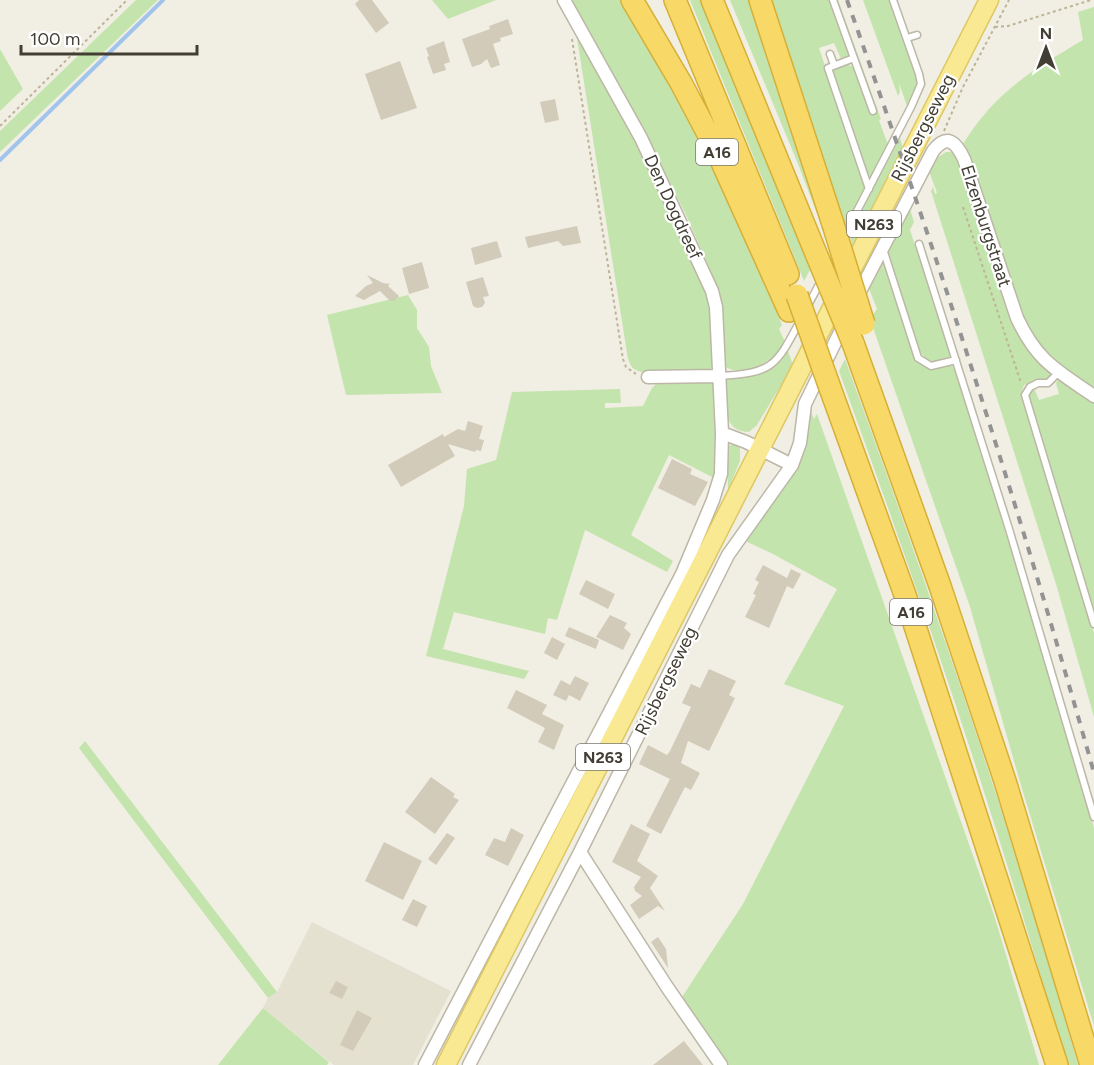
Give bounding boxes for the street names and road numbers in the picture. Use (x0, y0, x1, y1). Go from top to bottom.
street label: Rijsbergseweg (886, 70, 960, 186)
road number: A16 (696, 139, 738, 165)
street label: Den Dogdreef (639, 151, 707, 263)
street label: Elzenburgstraat (956, 162, 1016, 290)
road number: N263 (847, 211, 901, 237)
road number: A16 (890, 599, 932, 625)
street label: Rijsbergseweg (630, 623, 702, 739)
road number: N263 (576, 744, 630, 770)

